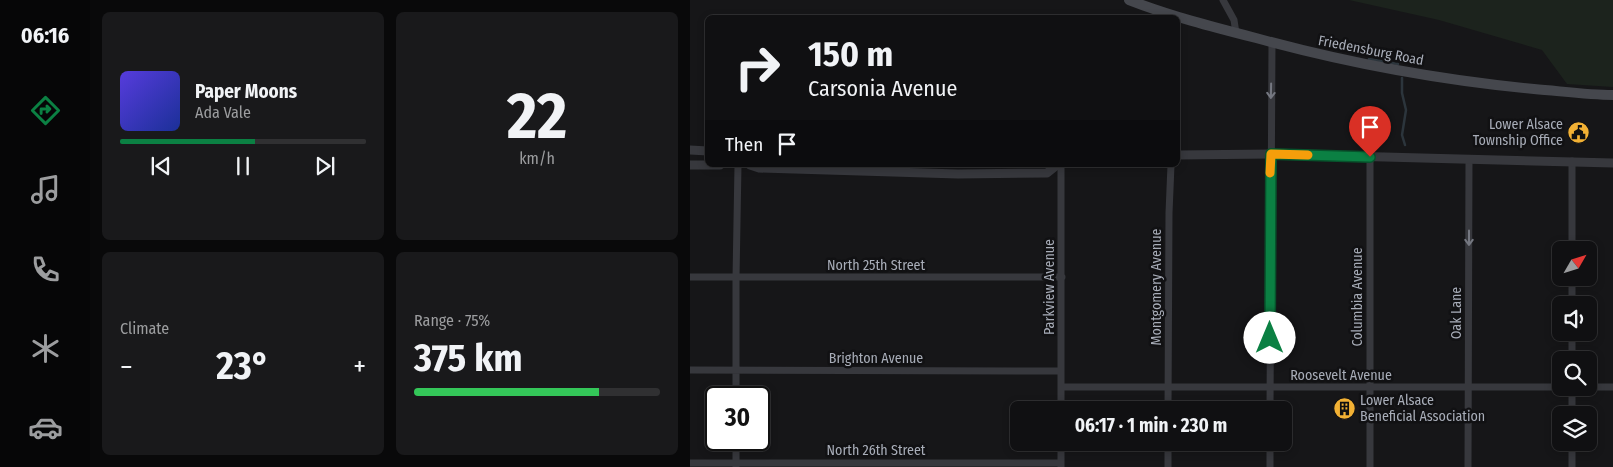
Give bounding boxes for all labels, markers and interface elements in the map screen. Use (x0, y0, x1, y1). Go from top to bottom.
text: 06:16 (21, 22, 69, 49)
street label: Friedensburg Road (1317, 32, 1425, 69)
text: 150 m (808, 33, 893, 75)
icon: right (725, 35, 790, 100)
text: Carsonia Avenue (808, 75, 957, 102)
text: 22 (507, 77, 567, 155)
text: Paper Moons (195, 80, 297, 103)
one-way arrow (1266, 82, 1276, 99)
icon: directions (28, 93, 63, 128)
text: Ada Vale (195, 103, 251, 122)
pin (1349, 106, 1391, 157)
icon: arrive (1356, 113, 1384, 141)
place label: Lower Alsace Township Office (1473, 116, 1563, 149)
public building icon: Lower Alsace Township Office (1567, 120, 1591, 144)
icon: arrive (773, 130, 801, 158)
text: Then (725, 133, 763, 156)
text: km/h (519, 149, 555, 168)
icon: previous (147, 152, 175, 180)
icon: pause (229, 152, 257, 180)
icon: next (311, 152, 339, 180)
icon: music (28, 172, 63, 207)
street label: Montgomery Avenue (1148, 228, 1165, 345)
one-way arrow (1464, 230, 1474, 246)
street label: Parkview Avenue (1041, 239, 1058, 335)
north arrow (1552, 241, 1598, 286)
map controls (1552, 241, 1597, 451)
street label: Columbia Avenue (1349, 247, 1366, 347)
icon: phone (28, 252, 63, 287)
street label: North 25th Street (827, 257, 926, 274)
street label: Oak Lane (1448, 287, 1465, 339)
button: sound (1552, 296, 1597, 341)
text: Range · 75% (414, 311, 490, 330)
position arrow (1243, 311, 1295, 363)
text: Climate (120, 319, 169, 338)
icon: climate (28, 331, 63, 366)
text: 375 km (414, 335, 523, 381)
text: 23° (216, 343, 270, 389)
text: − (120, 350, 133, 383)
text: + (353, 350, 366, 383)
street label: Brighton Avenue (829, 350, 923, 367)
button: search (1552, 351, 1597, 396)
street label: Roosevelt Avenue (1290, 367, 1392, 384)
speed limit sign: 30 (705, 386, 770, 451)
place label: Lower Alsace Beneficial Association (1360, 392, 1485, 425)
building icon: Lower Alsace Beneficial Association (1332, 396, 1356, 420)
button: layers (1552, 406, 1597, 451)
icon: car (28, 410, 63, 445)
text: 06:17 · 1 min · 230 m (1075, 414, 1227, 437)
street label: North 26th Street (827, 442, 926, 459)

